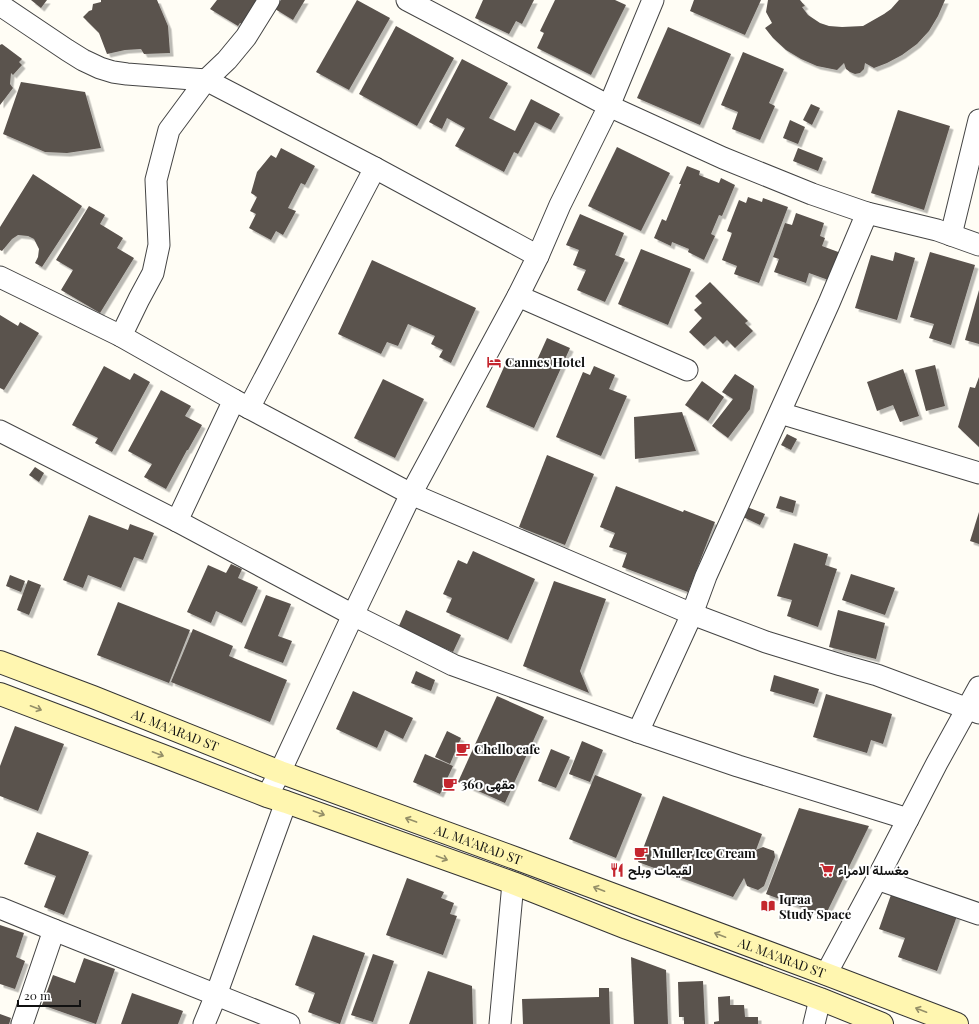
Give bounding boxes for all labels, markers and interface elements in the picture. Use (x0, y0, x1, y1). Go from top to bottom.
place label: Cannes Hotel (505, 353, 585, 370)
hotel icon: Cannes Hotel (486, 354, 502, 370)
one-way arrow (30, 704, 42, 712)
street label: AL MA'ARAD ST (129, 704, 221, 755)
place label: Chello cafe (474, 740, 541, 757)
cafe icon: Chello cafe (455, 741, 471, 757)
one-way arrow (152, 750, 164, 758)
place label: مقهى 360 (461, 775, 515, 793)
cafe icon: مقهى 360 (442, 776, 458, 792)
one-way arrow (313, 810, 325, 818)
one-way arrow (405, 816, 418, 823)
street label: AL MA'ARAD ST (431, 820, 525, 868)
place label: Muller Ice Cream (652, 844, 756, 861)
cafe icon: Muller Ice Cream (633, 845, 649, 861)
one-way arrow (435, 854, 447, 862)
place label: لقيمات وبلح (628, 861, 692, 880)
place label: مغسلة الامراء (838, 861, 909, 879)
restaurant icon: لقيمات وبلح (609, 862, 625, 878)
supermarket icon: مغسلة الامراء (819, 862, 835, 878)
one-way arrow (593, 885, 605, 893)
place label: Iqraa Study Space (779, 890, 852, 922)
library icon: Iqraa Study Space (760, 898, 776, 914)
one-way arrow (715, 930, 727, 938)
street label: AL MA'ARAD ST (735, 933, 828, 981)
scale bar (18, 982, 80, 1008)
text: 20 m (24, 987, 51, 1003)
one-way arrow (915, 1006, 927, 1014)

